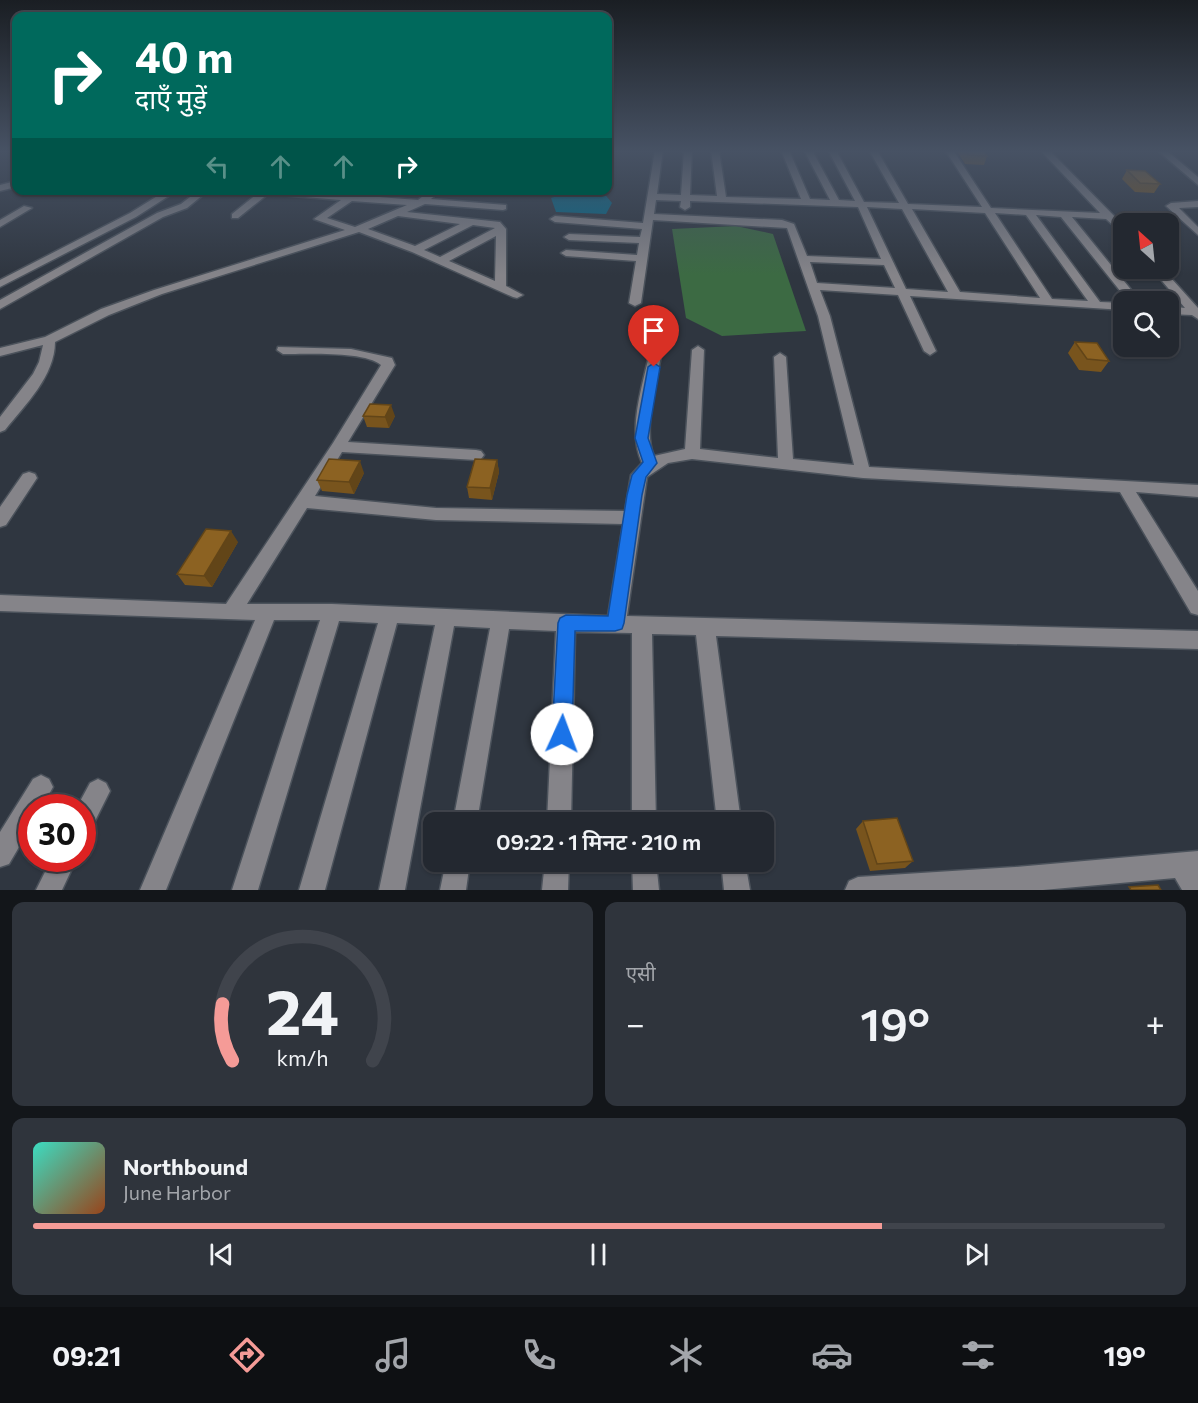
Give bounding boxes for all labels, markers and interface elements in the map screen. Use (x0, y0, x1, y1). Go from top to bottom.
text: 40 m (135, 30, 233, 82)
icon: right (36, 36, 114, 114)
text: दाएँ मुड़ें (135, 82, 207, 115)
icon: left (201, 150, 234, 183)
icon: ahead (264, 150, 297, 183)
icon: ahead (327, 150, 360, 183)
icon: right (390, 150, 423, 183)
north arrow (1113, 213, 1179, 279)
map controls (1113, 213, 1179, 357)
button: search (1113, 291, 1179, 357)
pin (628, 305, 679, 367)
icon: arrive (637, 314, 670, 347)
position arrow (530, 702, 594, 766)
speed limit sign: 30 (18, 794, 96, 872)
text: 09:22 · 1 मिनट · 210 m (496, 828, 701, 855)
text: एसी (626, 961, 656, 985)
text: 24 (266, 972, 339, 1048)
text: 19° (860, 995, 930, 1050)
text: − (626, 1002, 645, 1043)
text: + (1146, 1002, 1165, 1043)
text: km/h (276, 1044, 329, 1070)
text: Northbound (123, 1153, 248, 1180)
text: June Harbor (123, 1180, 231, 1204)
icon: previous (205, 1238, 238, 1271)
icon: pause (582, 1238, 615, 1271)
icon: next (960, 1238, 993, 1271)
icon: directions (226, 1334, 268, 1376)
icon: music (372, 1334, 414, 1376)
icon: phone (518, 1334, 560, 1376)
icon: climate (665, 1334, 707, 1376)
icon: car (811, 1334, 853, 1376)
icon: filters (957, 1334, 999, 1376)
text: 09:21 (52, 1339, 121, 1372)
text: 19° (1103, 1339, 1146, 1372)

